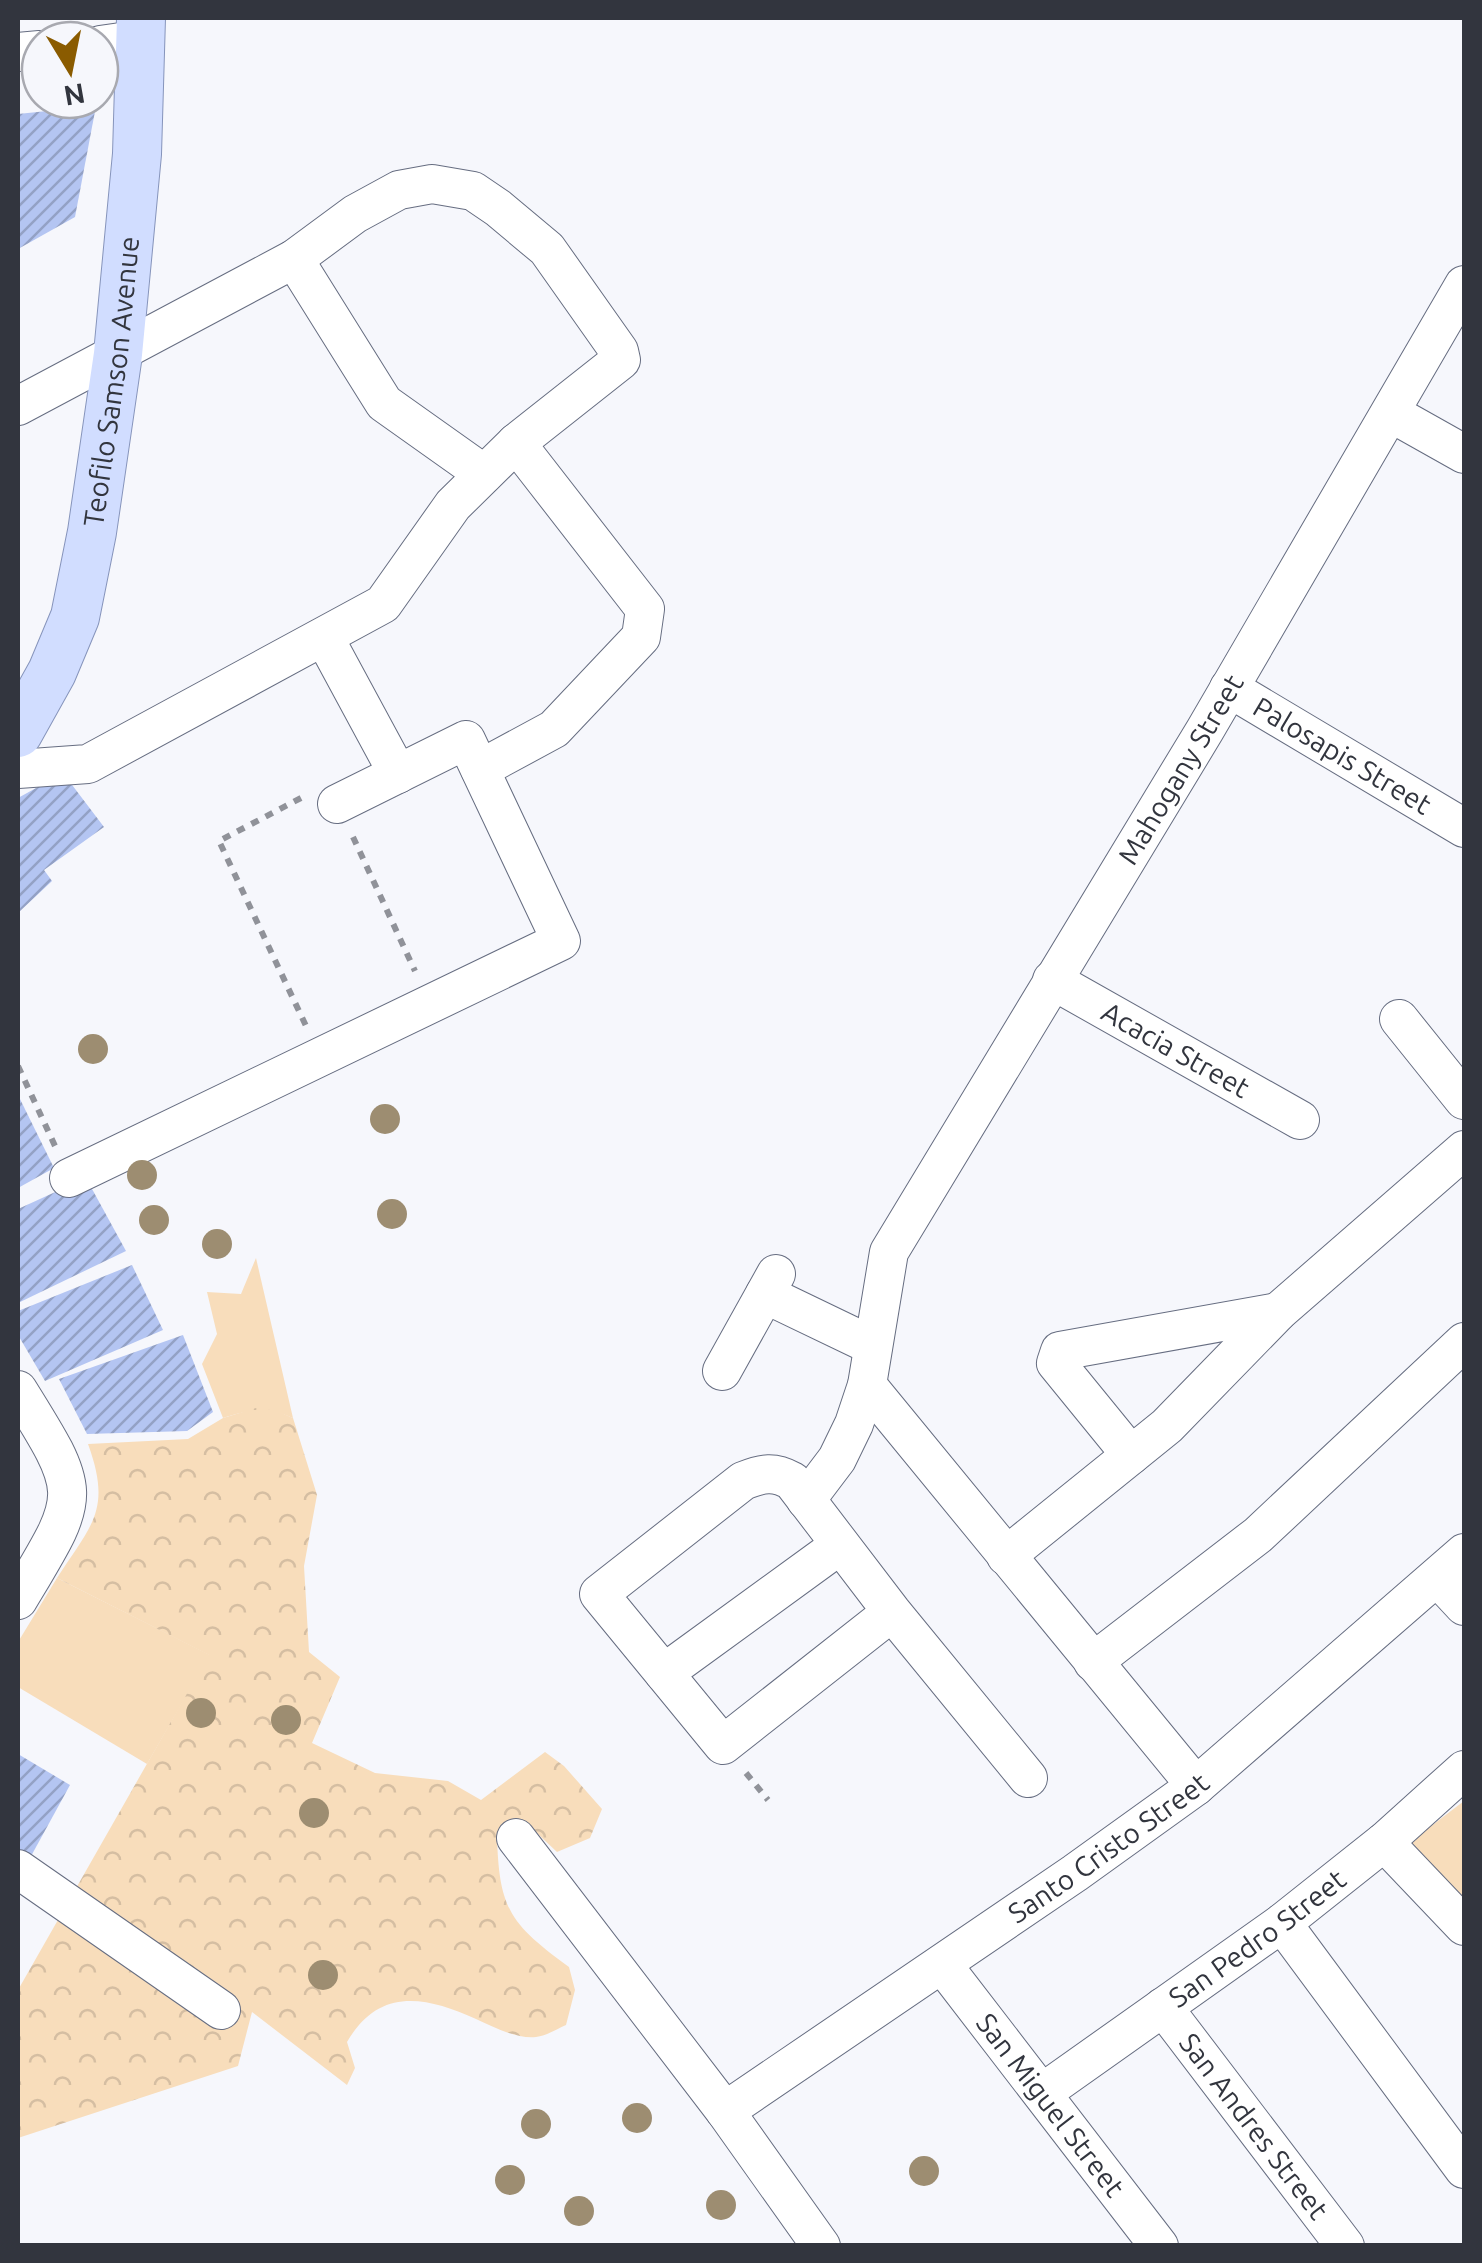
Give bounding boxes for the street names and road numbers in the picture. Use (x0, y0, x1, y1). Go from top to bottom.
street label: Teofilo Samson Avenue (77, 235, 144, 529)
street label: Mahogany Street (1111, 669, 1249, 870)
street label: Palosapis Street (1248, 690, 1437, 820)
street label: Acacia Street (1097, 995, 1255, 1103)
street label: Santo Cristo Street (1002, 1766, 1215, 1929)
street label: San Pedro Street (1163, 1863, 1351, 2013)
street label: San Miguel Street (971, 2007, 1131, 2202)
street label: San Andres Street (1174, 2027, 1335, 2225)

